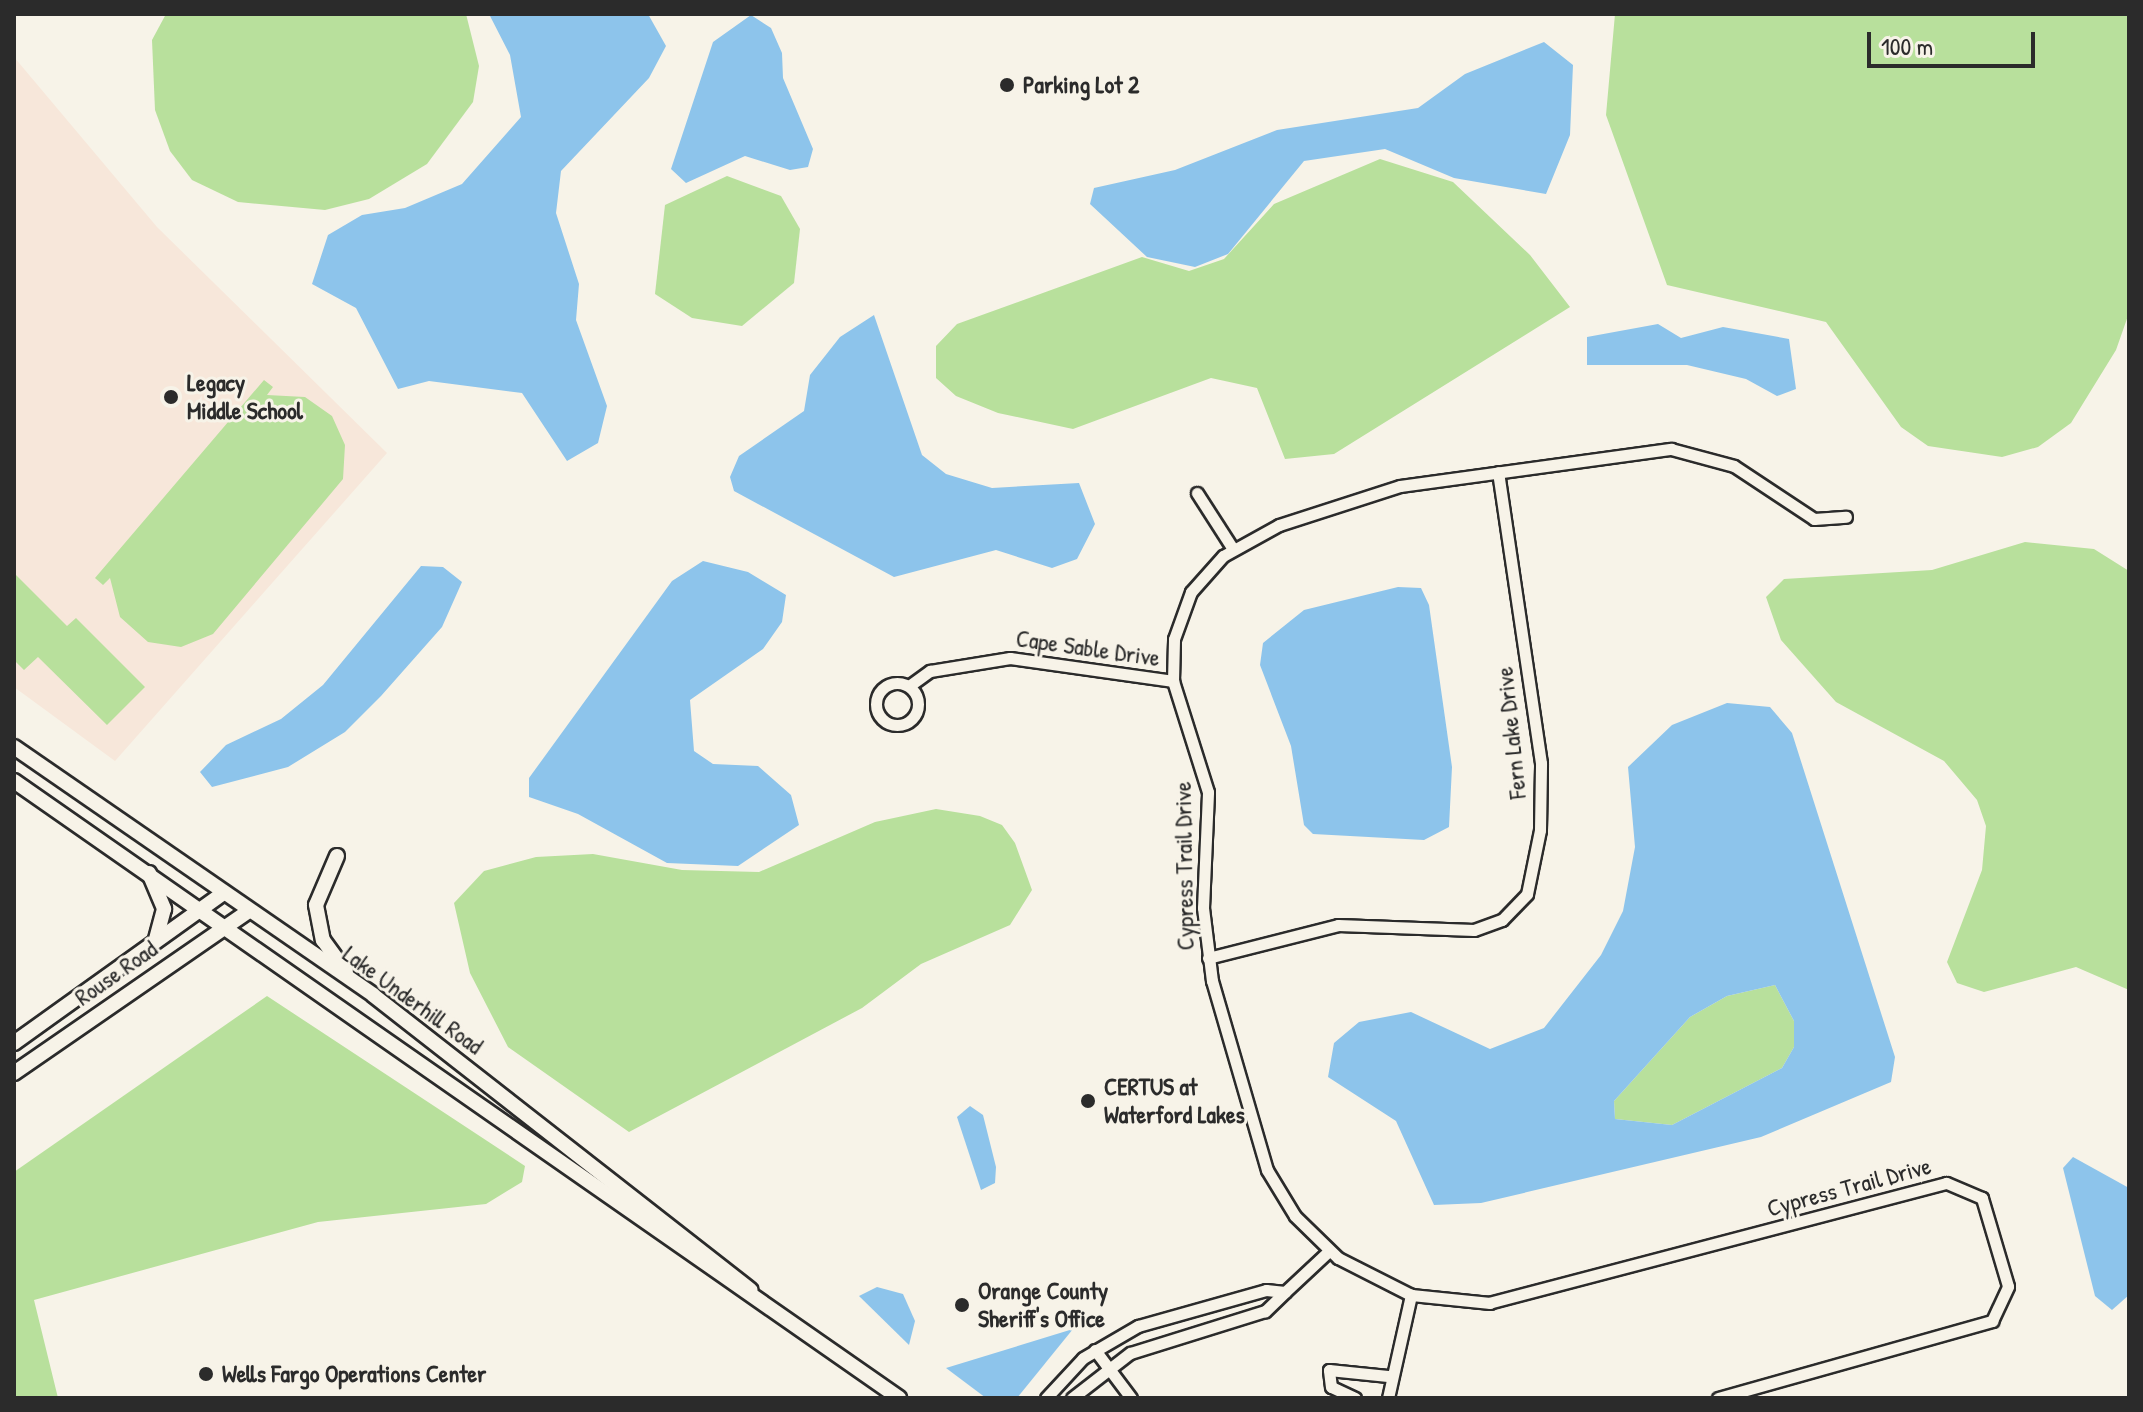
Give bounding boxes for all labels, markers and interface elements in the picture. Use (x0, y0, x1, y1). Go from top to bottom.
scale bar (1871, 16, 2039, 66)
text: 100 m (1881, 30, 1933, 62)
place label: Parking Lot 2 (1023, 71, 1139, 99)
marker: Parking Lot 2 (998, 76, 1016, 94)
place label: Legacy Middle School (187, 369, 303, 425)
marker: Legacy Middle School (162, 388, 180, 406)
street label: Cape Sable Drive (1014, 624, 1162, 672)
street label: Fern Lake Drive (1490, 666, 1532, 800)
street label: Cypress Trail Drive (1168, 781, 1200, 951)
street label: Rouse Road (69, 934, 163, 1012)
street label: Lake Underhill Road (337, 939, 489, 1061)
place label: CERTUS at Waterford Lakes (1104, 1073, 1245, 1129)
marker: CERTUS at Waterford Lakes (1079, 1092, 1097, 1110)
street label: Cypress Trail Drive (1764, 1151, 1934, 1223)
place label: Orange County Sheriff's Office (978, 1277, 1108, 1333)
marker: Orange County Sheriff's Office (953, 1296, 971, 1314)
place label: Wells Fargo Operations Center (222, 1360, 486, 1388)
marker: Wells Fargo Operations Center (197, 1365, 215, 1383)

